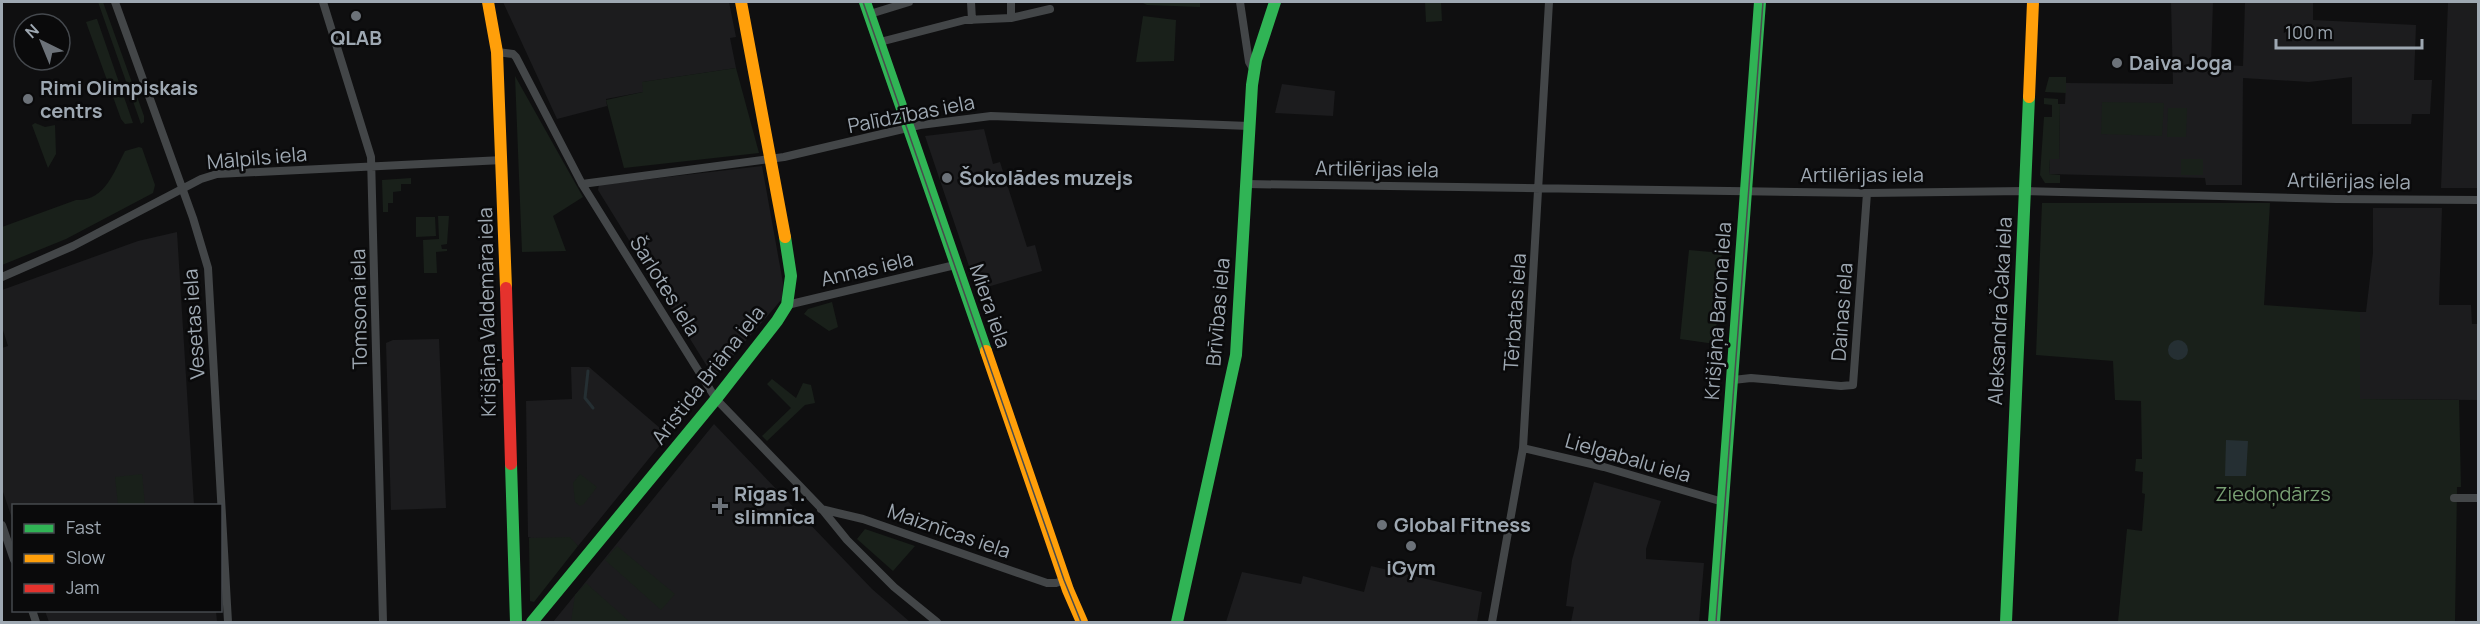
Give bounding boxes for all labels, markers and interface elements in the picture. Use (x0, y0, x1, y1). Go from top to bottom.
marker: QLAB (349, 9, 363, 23)
north arrow (12, 12, 72, 72)
scale bar (2276, 12, 2422, 50)
text: N (20, 19, 43, 43)
text: 100 m (2285, 20, 2333, 44)
place label: QLAB (330, 24, 382, 51)
place label: Daiva Joga (2129, 49, 2232, 76)
marker: Daiva Joga (2110, 56, 2124, 70)
place label: Rimi Olimpiskais centrs (40, 74, 198, 124)
street label: Palīdzības iela (845, 88, 977, 139)
marker: Rimi Olimpiskais centrs (21, 92, 35, 106)
street label: Mālpils iela (206, 140, 308, 175)
street label: Artilērijas iela (1315, 154, 1439, 183)
street label: Artilērijas iela (1800, 161, 1924, 188)
place label: Šokolādes muzejs (959, 164, 1133, 191)
street label: Artilērijas iela (2287, 166, 2411, 195)
marker: Šokolādes muzejs (940, 171, 954, 185)
street label: Krišjāņa Valdemāra iela (471, 207, 502, 417)
street label: Aleksandra Čaka iela (1981, 216, 2018, 406)
street label: Krišjāņa Barona iela (1698, 221, 1737, 401)
street label: Šarlotes iela (624, 231, 707, 341)
street label: Annas iela (818, 245, 916, 292)
street label: Tomsona iela (344, 248, 373, 370)
street label: Tērbatas iela (1497, 252, 1532, 372)
street label: Brīvības iela (1199, 257, 1236, 367)
street label: Miera iela (964, 260, 1017, 351)
street label: Dainas iela (1825, 262, 1858, 362)
street label: Vesetas iela (176, 268, 211, 380)
street label: Aristida Briāna iela (645, 300, 770, 450)
street label: Lielgabalu iela (1562, 427, 1694, 488)
place label: Rīgas 1. slimnīca (734, 480, 815, 530)
park label: Ziedoņdārzs (2215, 480, 2331, 507)
marker: Rīgas 1. slimnīca (711, 497, 729, 515)
street label: Maiznīcas iela (884, 497, 1014, 564)
legend (12, 504, 222, 612)
place label: Global Fitness (1394, 511, 1531, 538)
text: Fast (66, 515, 101, 539)
marker: Global Fitness (1375, 518, 1389, 532)
marker: iGym (1404, 539, 1418, 553)
text: Slow (66, 545, 106, 569)
place label: iGym (1386, 554, 1436, 581)
text: Jam (66, 575, 100, 599)

